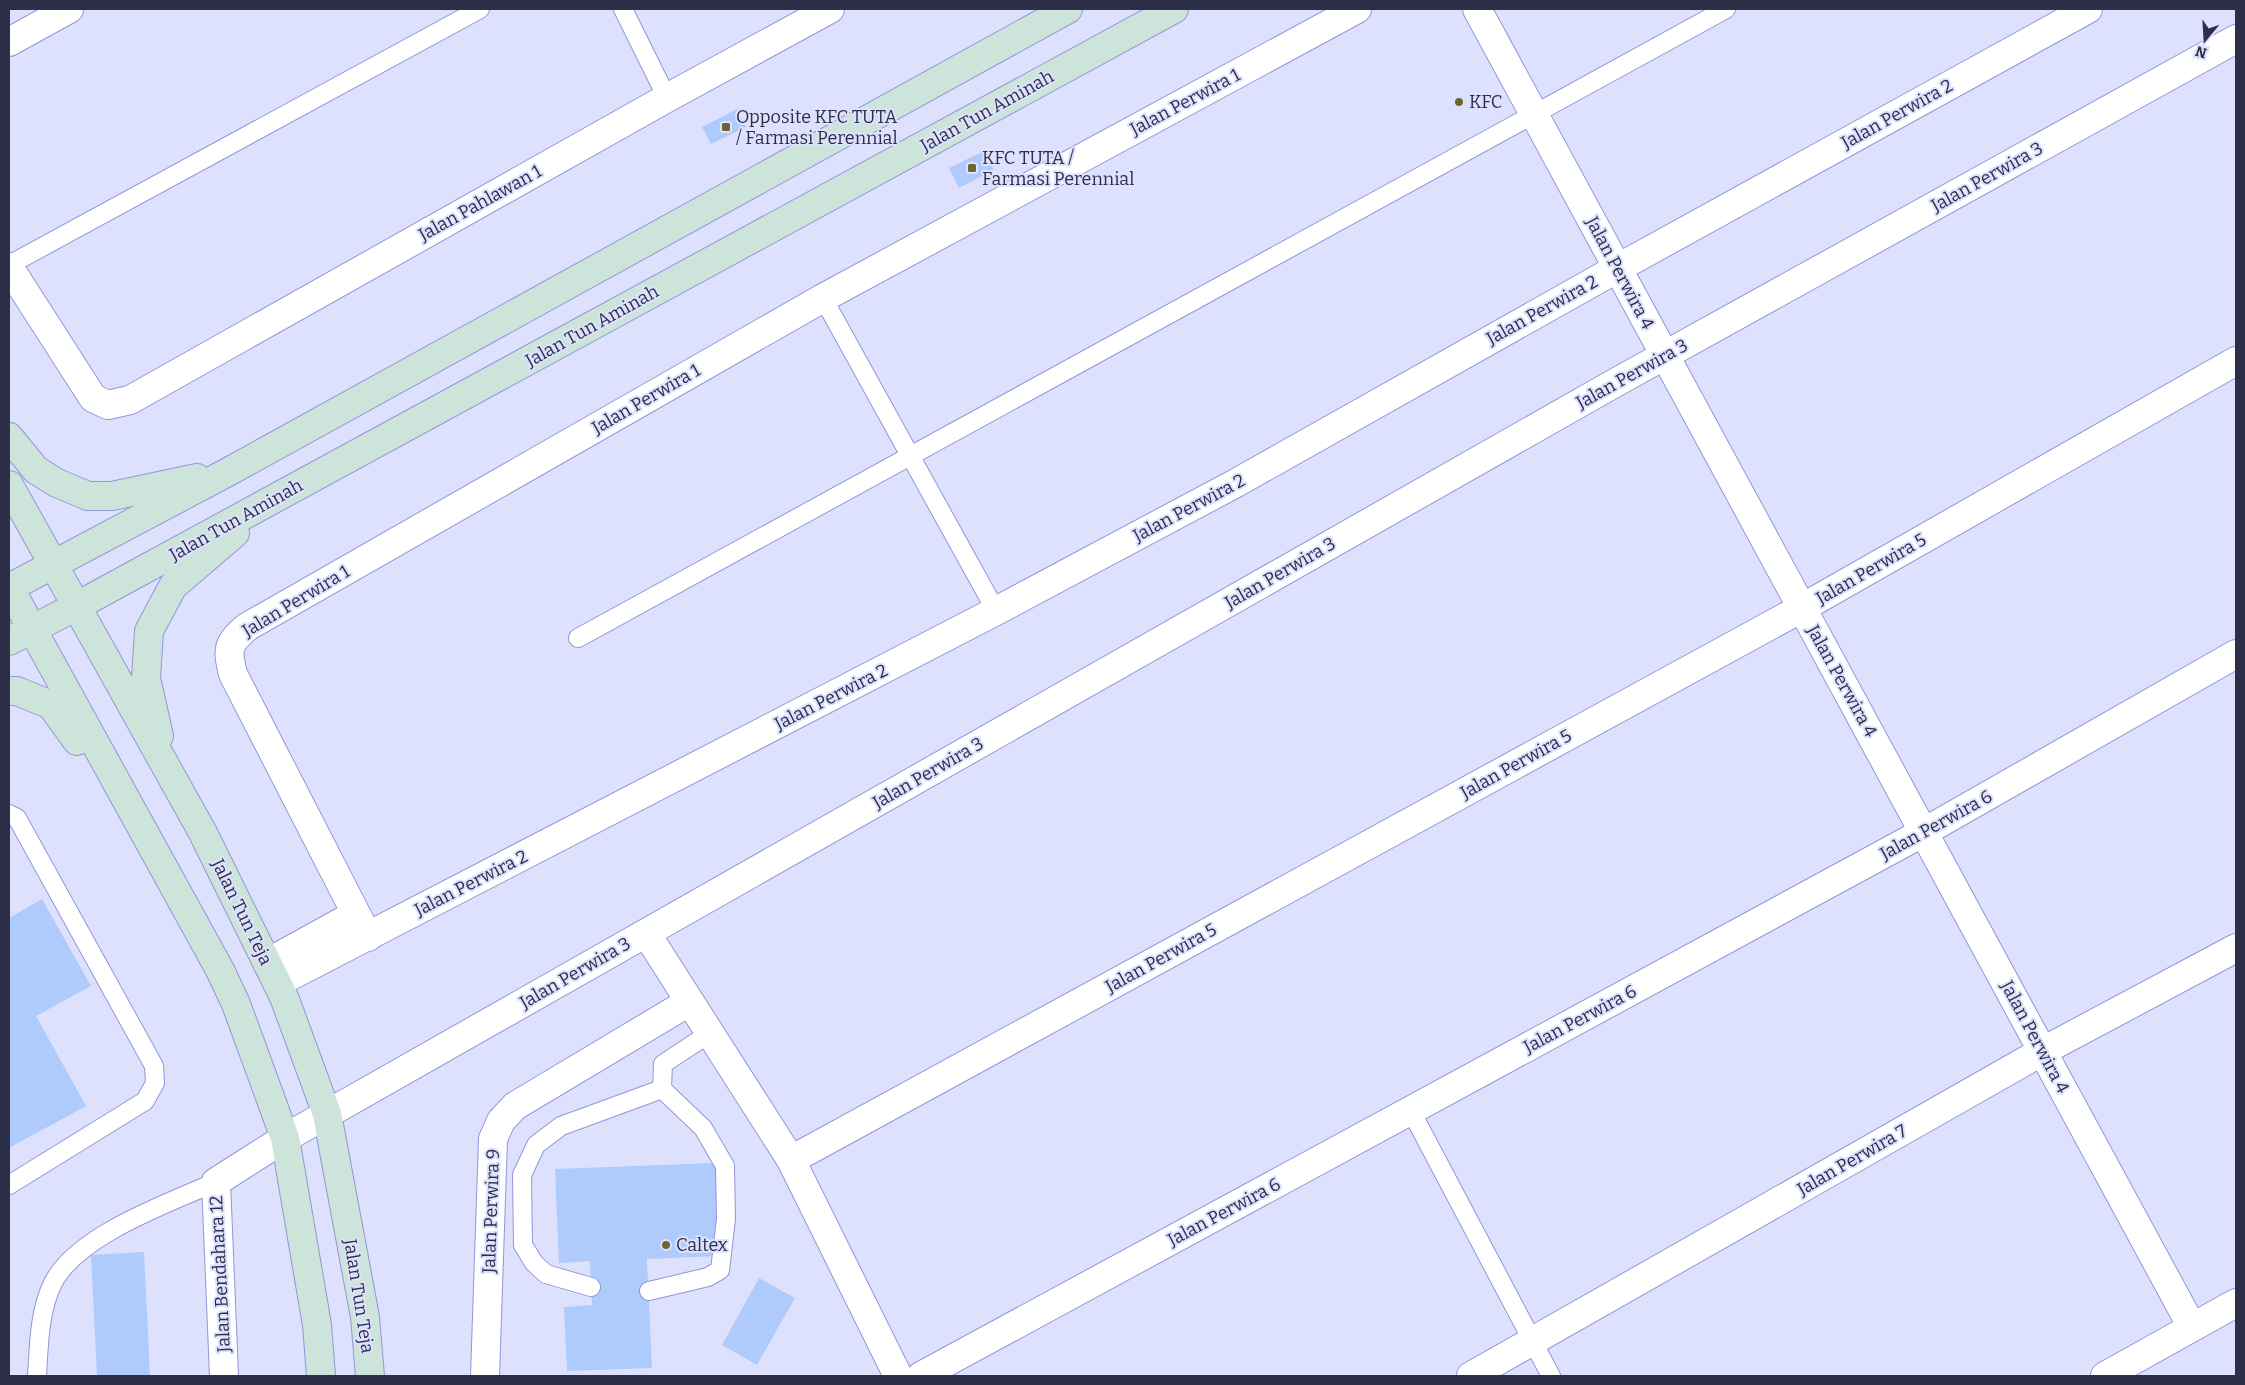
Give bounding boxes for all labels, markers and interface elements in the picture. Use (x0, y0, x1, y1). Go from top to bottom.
north arrow (2180, 15, 2230, 65)
text: N (2193, 42, 2209, 62)
street label: Jalan Perwira 1 (1125, 63, 1244, 141)
street label: Jalan Tun Aminah (916, 65, 1057, 157)
street label: Jalan Perwira 2 (1837, 74, 1956, 154)
place label: KFC (1469, 91, 1502, 113)
marker: KFC (1453, 96, 1465, 108)
place label: Opposite KFC TUTA / Farmasi Perennial (736, 106, 898, 149)
marker: Opposite KFC TUTA / Farmasi Perennial (720, 121, 732, 133)
street label: Jalan Perwira 3 (1926, 137, 2047, 217)
place label: KFC TUTA / Farmasi Perennial (982, 147, 1134, 190)
street label: Jalan Pahlawan 1 (414, 160, 546, 246)
marker: KFC TUTA / Farmasi Perennial (966, 162, 978, 174)
street label: Jalan Perwira 4 (1581, 212, 1659, 334)
street label: Jalan Perwira 2 (1482, 270, 1601, 350)
street label: Jalan Tun Aminah (521, 280, 662, 372)
street label: Jalan Perwira 3 (1571, 334, 1692, 414)
street label: Jalan Perwira 1 (587, 359, 705, 439)
street label: Jalan Perwira 2 (1128, 469, 1249, 547)
street label: Jalan Tun Aminah (165, 474, 306, 566)
street label: Jalan Perwira 5 (1811, 529, 1930, 610)
street label: Jalan Perwira 3 (1220, 532, 1339, 614)
street label: Jalan Perwira 1 (237, 560, 354, 642)
street label: Jalan Perwira 4 (1802, 620, 1882, 741)
street label: Jalan Perwira 2 (770, 659, 891, 735)
street label: Jalan Perwira 5 (1456, 724, 1575, 804)
street label: Jalan Perwira 3 (868, 732, 987, 814)
street label: Jalan Perwira 6 (1875, 785, 1996, 865)
street label: Jalan Perwira 2 (410, 845, 531, 921)
street label: Jalan Tun Teja (206, 854, 277, 969)
street label: Jalan Perwira 5 (1101, 918, 1220, 998)
street label: Jalan Perwira 3 (515, 932, 634, 1014)
street label: Jalan Perwira 4 (1996, 976, 2074, 1098)
street label: Jalan Perwira 6 (1519, 980, 1640, 1058)
street label: Jalan Perwira 7 (1792, 1120, 1911, 1201)
street label: Jalan Perwira 9 (478, 1148, 504, 1275)
street label: Jalan Perwira 6 (1163, 1173, 1284, 1251)
street label: Jalan Bendahara 12 (205, 1195, 235, 1354)
place label: Caltex (676, 1234, 728, 1256)
street label: Jalan Tun Teja (339, 1236, 379, 1355)
marker: Caltex (660, 1239, 672, 1251)

